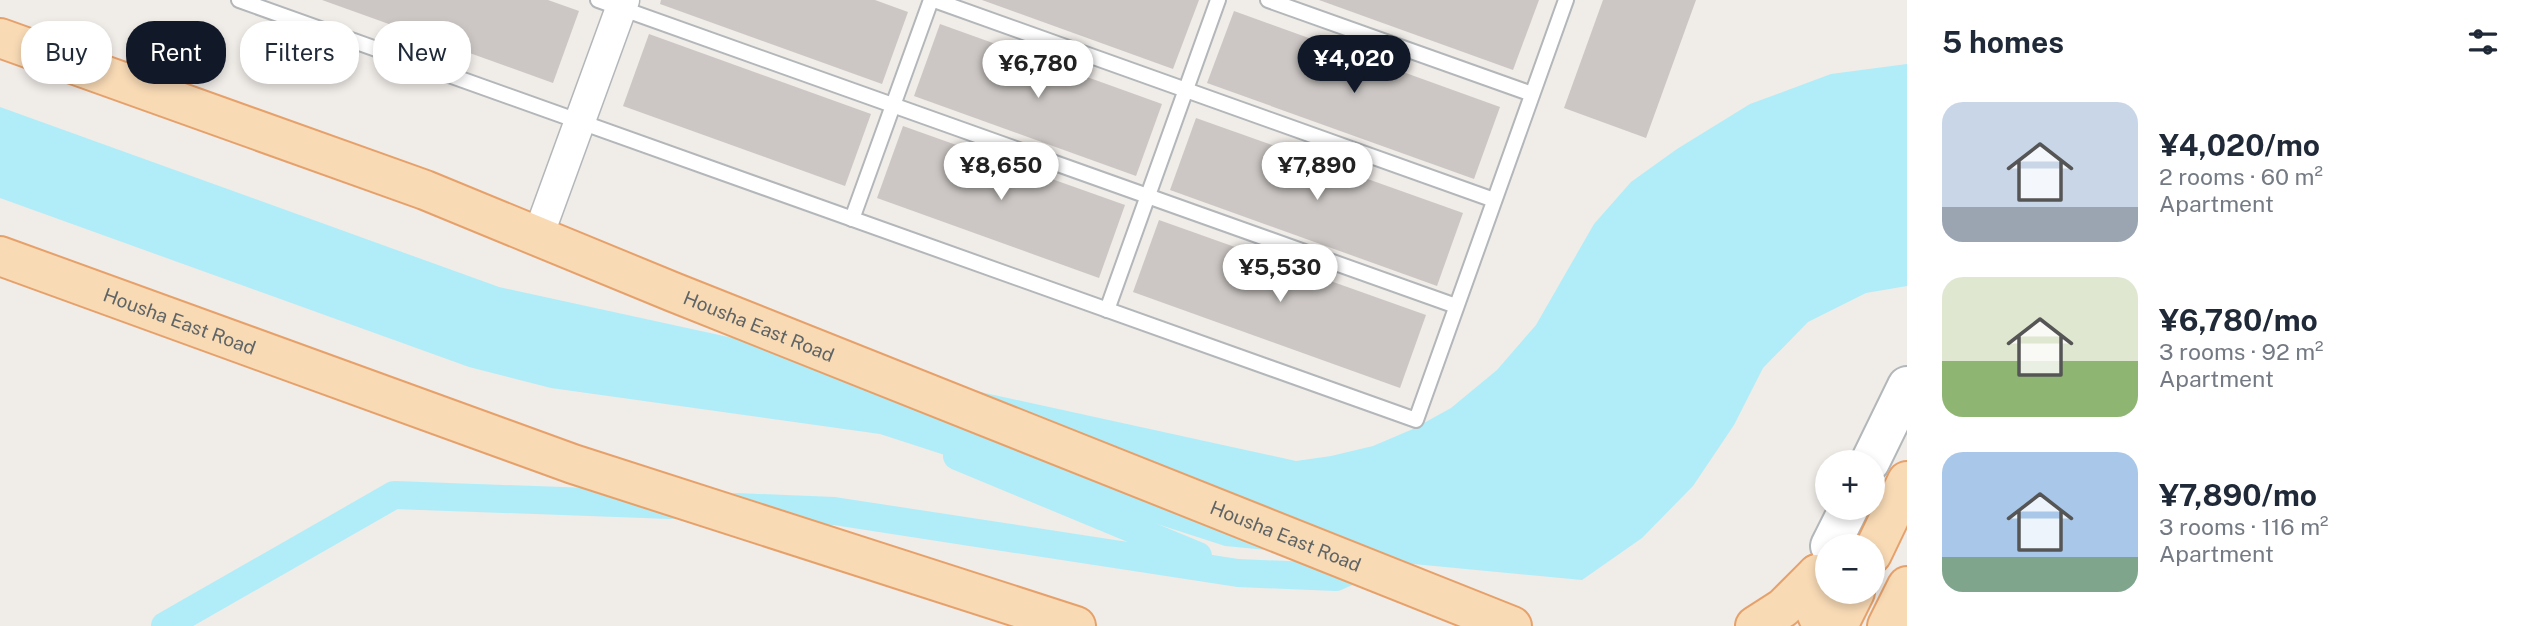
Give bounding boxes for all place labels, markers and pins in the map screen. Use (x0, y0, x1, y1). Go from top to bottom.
pin: ¥4,020 (1297, 36, 1411, 95)
pin: ¥6,780 (981, 41, 1095, 100)
pin: ¥8,650 (944, 142, 1058, 202)
pin: ¥7,890 (1260, 142, 1374, 202)
pin: ¥5,530 (1223, 244, 1337, 304)

